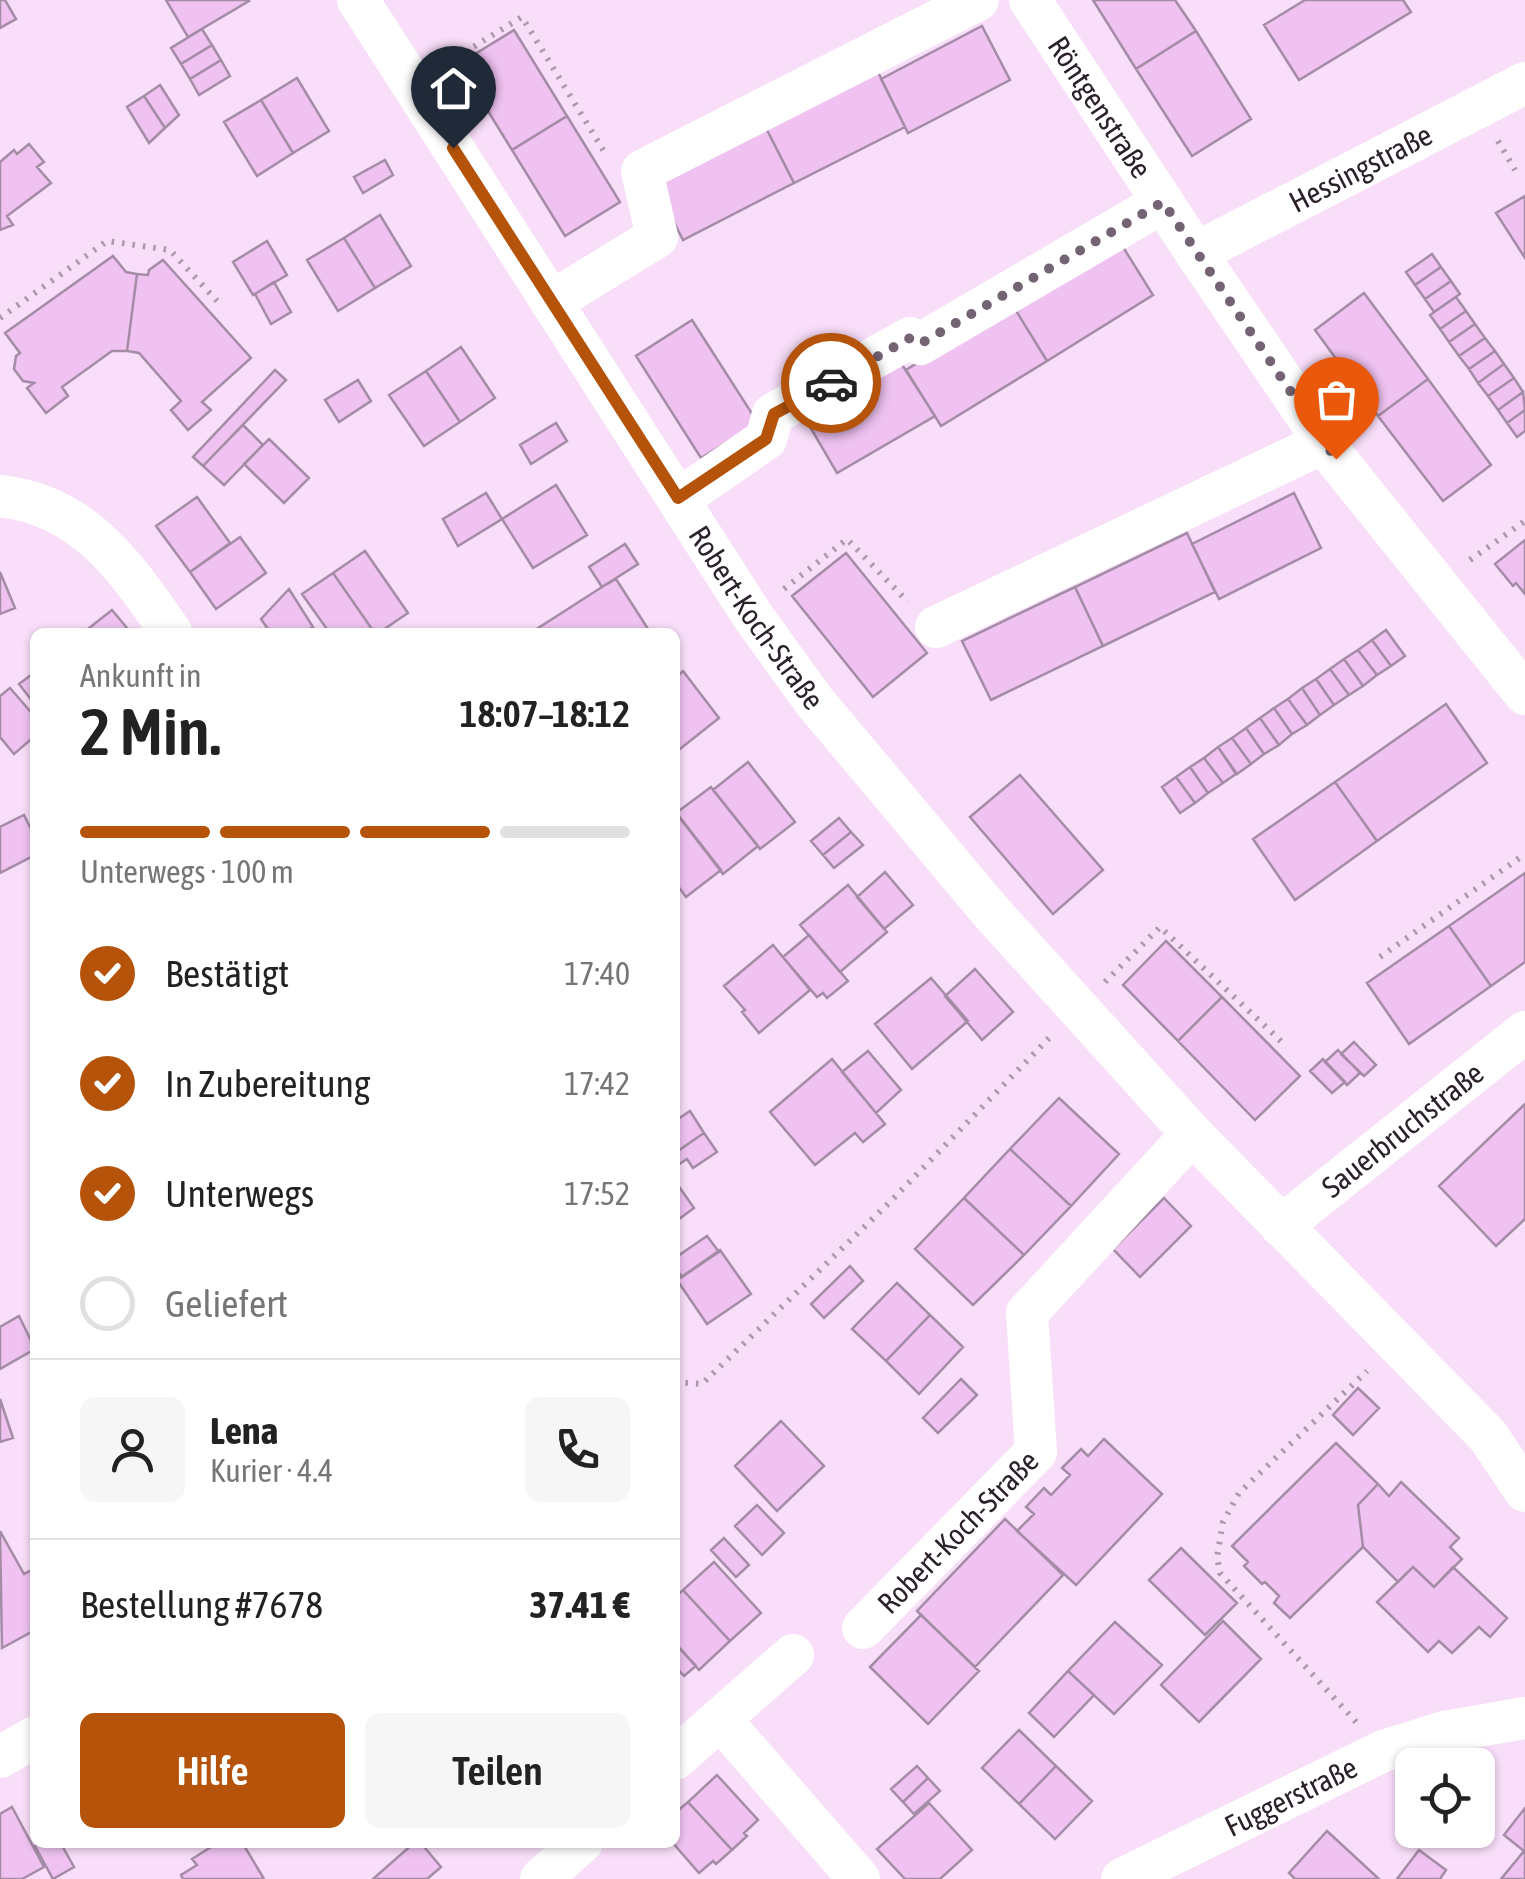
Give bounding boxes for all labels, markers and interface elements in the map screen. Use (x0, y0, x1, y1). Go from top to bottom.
street label: Röntgenstraße (1042, 30, 1159, 184)
pin (411, 46, 496, 149)
icon: home (426, 61, 481, 116)
street label: Hessingstraße (1283, 117, 1437, 219)
courier (781, 333, 881, 433)
icon: car (804, 356, 859, 411)
pin (1294, 357, 1379, 460)
icon: bag (1309, 372, 1364, 427)
street label: Robert-Koch-Straße (682, 520, 831, 716)
text: Ankunft in (80, 657, 202, 694)
text: 18:07–18:12 (460, 692, 630, 735)
text: 2 Min. (80, 694, 221, 769)
text: Unterwegs · 100 m (80, 853, 294, 890)
icon: check (80, 946, 135, 1001)
text: Bestätigt (165, 952, 289, 995)
text: 17:40 (564, 955, 630, 992)
street label: Sauerbruchstraße (1315, 1055, 1490, 1204)
icon: check (80, 1056, 135, 1111)
text: In Zubereitung (165, 1062, 370, 1105)
text: 17:42 (564, 1065, 630, 1102)
icon: check (80, 1166, 135, 1221)
text: Unterwegs (165, 1172, 314, 1215)
text: 17:52 (564, 1175, 630, 1212)
text: Geliefert (165, 1282, 288, 1325)
button: person (80, 1397, 185, 1502)
button: phone (525, 1397, 630, 1502)
text: Lena (210, 1409, 278, 1452)
street label: Robert-Koch-Straße (870, 1443, 1045, 1620)
text: Kurier · 4.4 (210, 1452, 333, 1489)
text: Bestellung #7678 (80, 1583, 323, 1626)
text: 37.41 € (529, 1583, 630, 1626)
button: Hilfe (80, 1713, 345, 1828)
button: Teilen (365, 1713, 630, 1828)
map controls (1395, 1748, 1495, 1848)
button: locate (1395, 1748, 1495, 1848)
street label: Fuggerstraße (1219, 1750, 1362, 1843)

